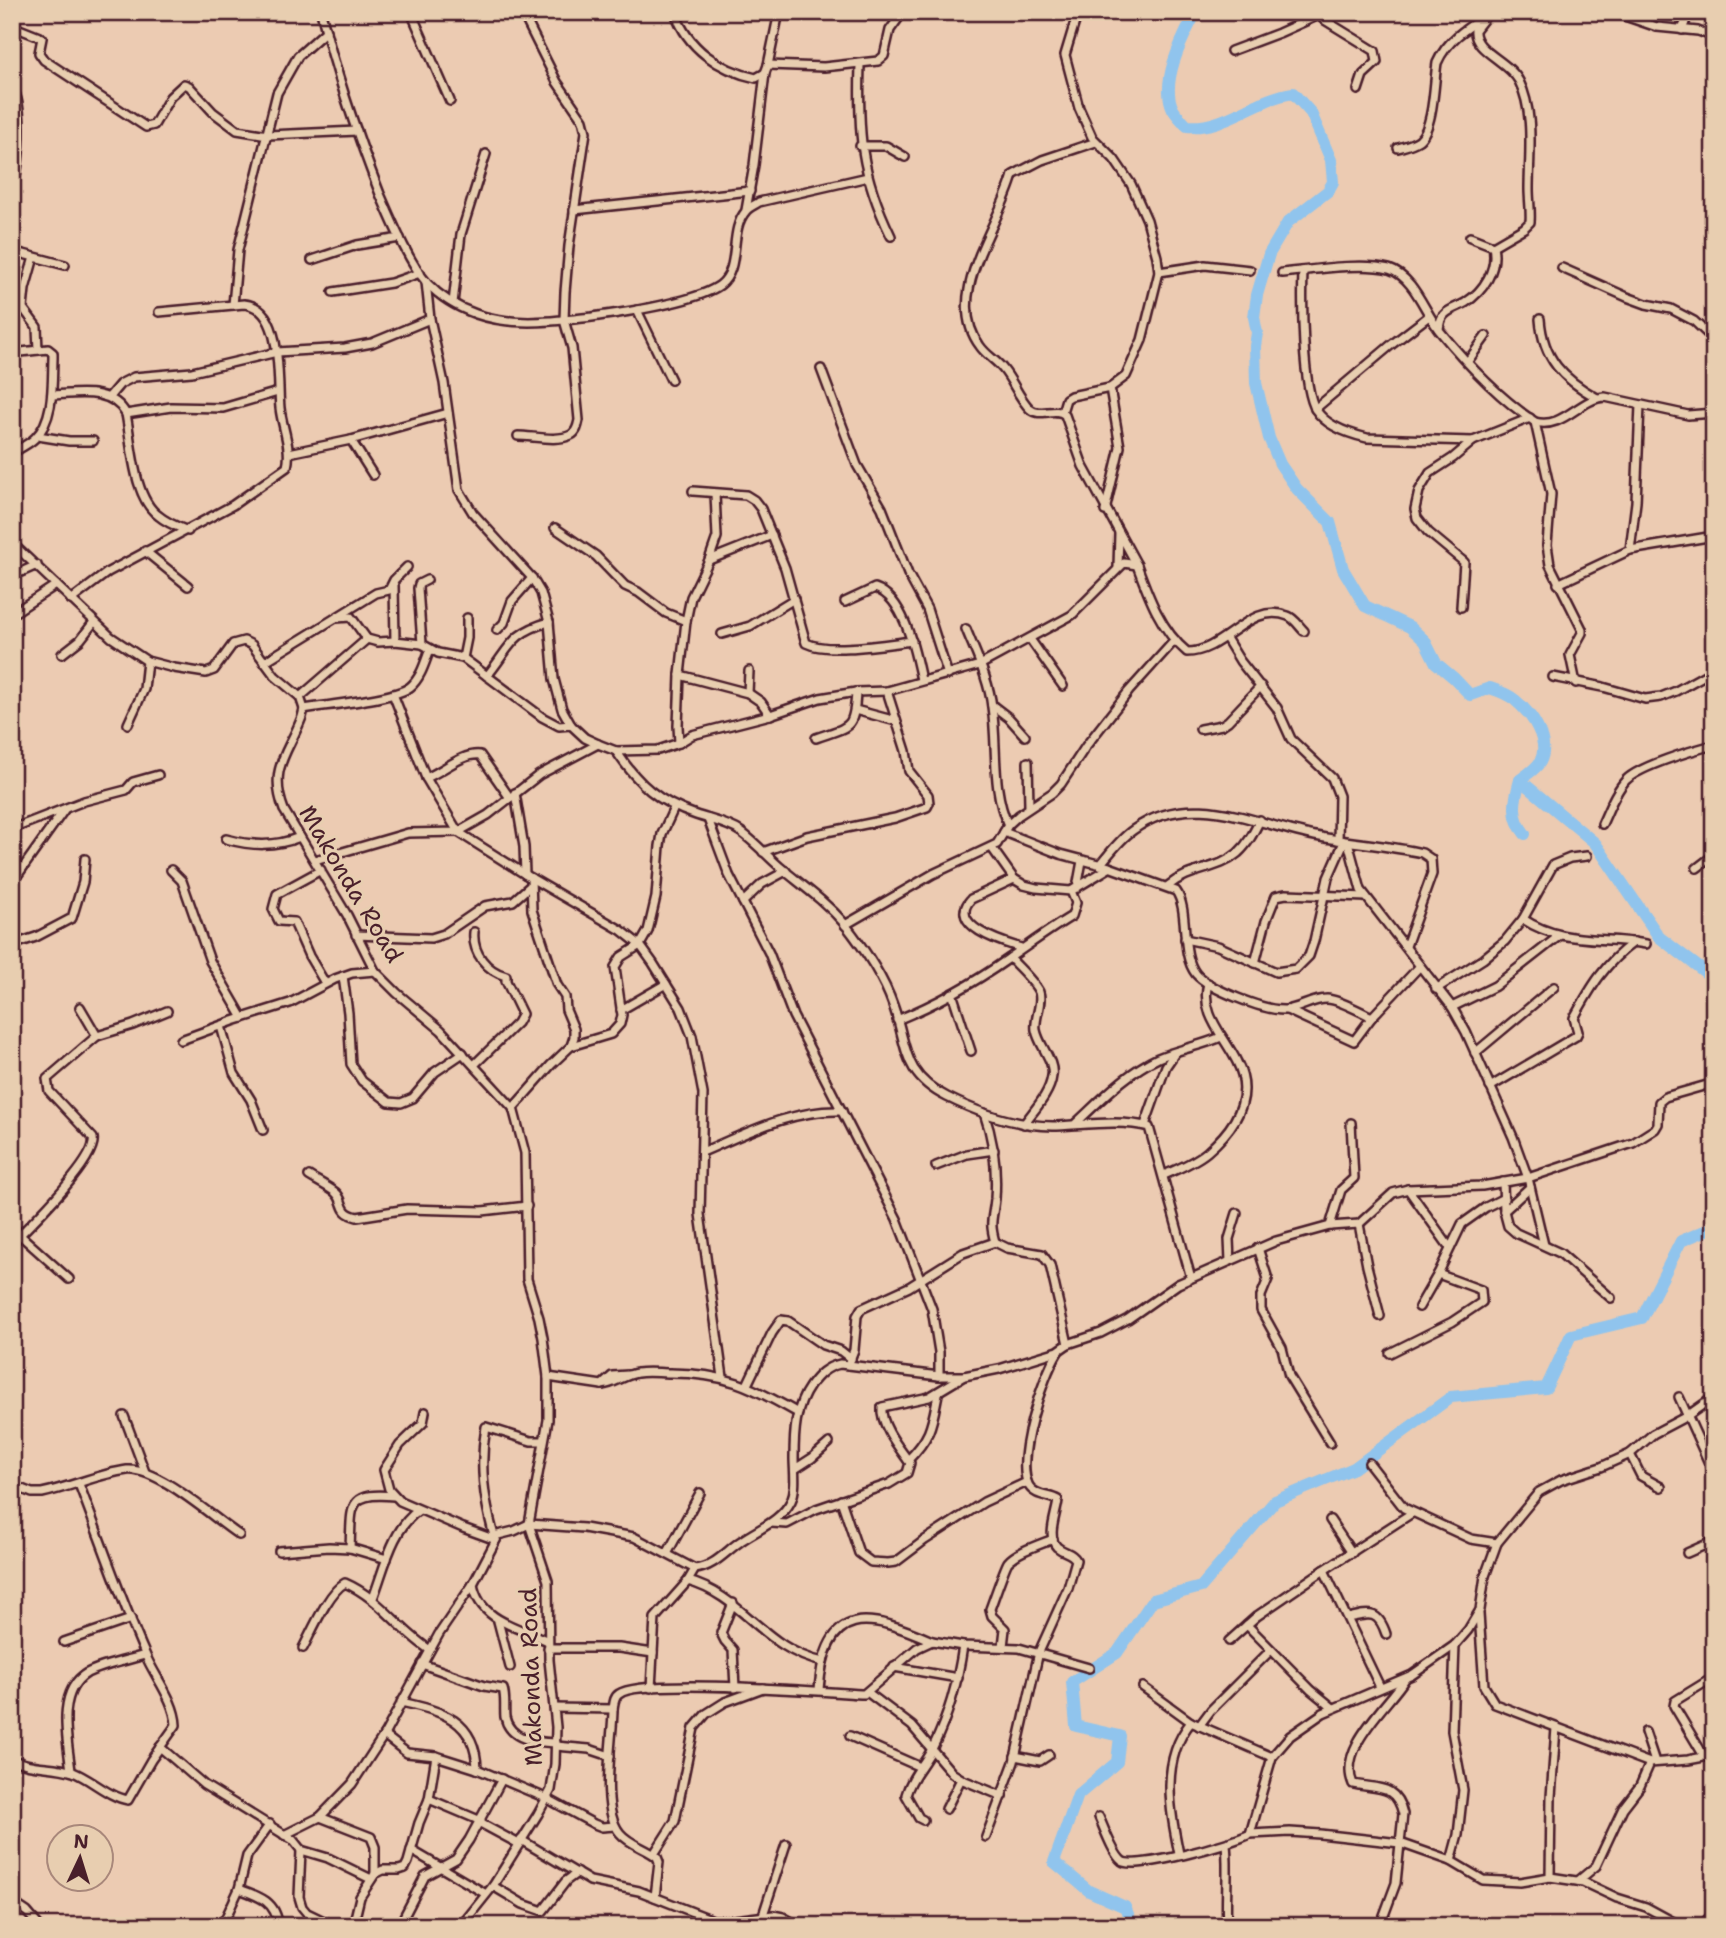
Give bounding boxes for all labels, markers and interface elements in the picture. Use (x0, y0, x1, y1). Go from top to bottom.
street label: Makonda Road (291, 799, 411, 969)
street label: Makonda Road (512, 1587, 550, 1767)
north arrow (46, 1822, 116, 1892)
text: N (73, 1829, 90, 1855)

